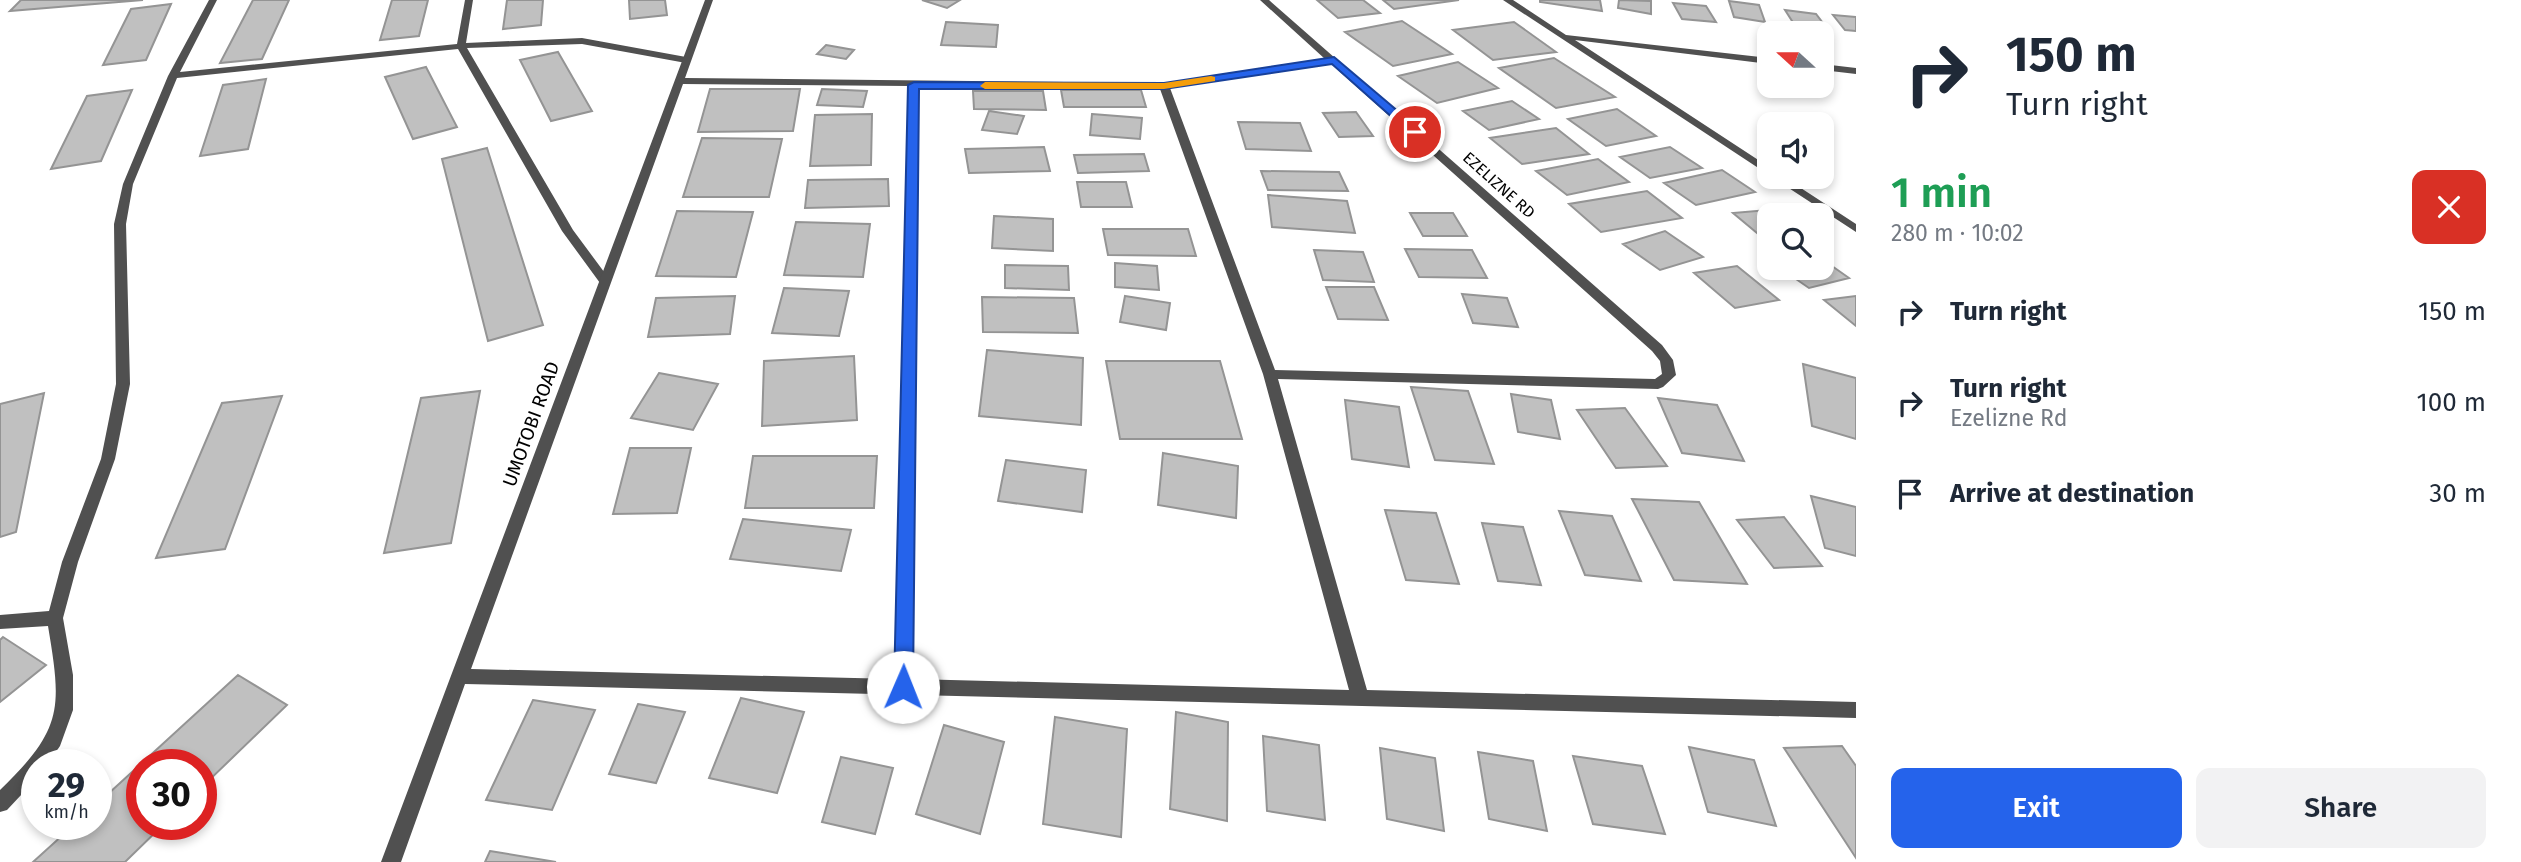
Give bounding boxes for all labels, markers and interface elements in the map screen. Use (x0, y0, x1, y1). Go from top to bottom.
north arrow (1757, 21, 1834, 98)
map controls (1757, 21, 1834, 280)
text: 150 m (2006, 25, 2137, 84)
icon: right (1891, 28, 1982, 119)
text: Turn right (2006, 85, 2148, 123)
pin (1385, 102, 1445, 162)
button: sound (1757, 112, 1834, 189)
icon: arrive (1396, 113, 1434, 151)
street label: EZELIZNE RD (1459, 148, 1539, 222)
text: 1 min (1891, 168, 1992, 218)
button: close (2412, 170, 2486, 244)
button: search (1757, 203, 1834, 280)
text: 280 m · 10:02 (1891, 219, 2024, 247)
icon: right (1891, 293, 1929, 331)
text: Turn right (1950, 296, 2067, 327)
text: 150 m (2418, 296, 2486, 327)
street label: UMOTOBI ROAD (498, 358, 564, 490)
text: Turn right (1950, 373, 2067, 404)
icon: right (1891, 384, 1929, 422)
text: 100 m (2417, 387, 2486, 418)
text: Ezelizne Rd (1950, 404, 2067, 432)
icon: arrive (1891, 475, 1929, 513)
text: Arrive at destination (1950, 478, 2194, 509)
text: 30 m (2429, 478, 2486, 509)
position arrow (866, 650, 940, 724)
speed limit sign: 30 (126, 749, 217, 840)
text: 29 (48, 764, 85, 806)
button: Exit (1891, 768, 2182, 848)
button: Share (2196, 768, 2486, 848)
text: km/h (44, 801, 89, 823)

